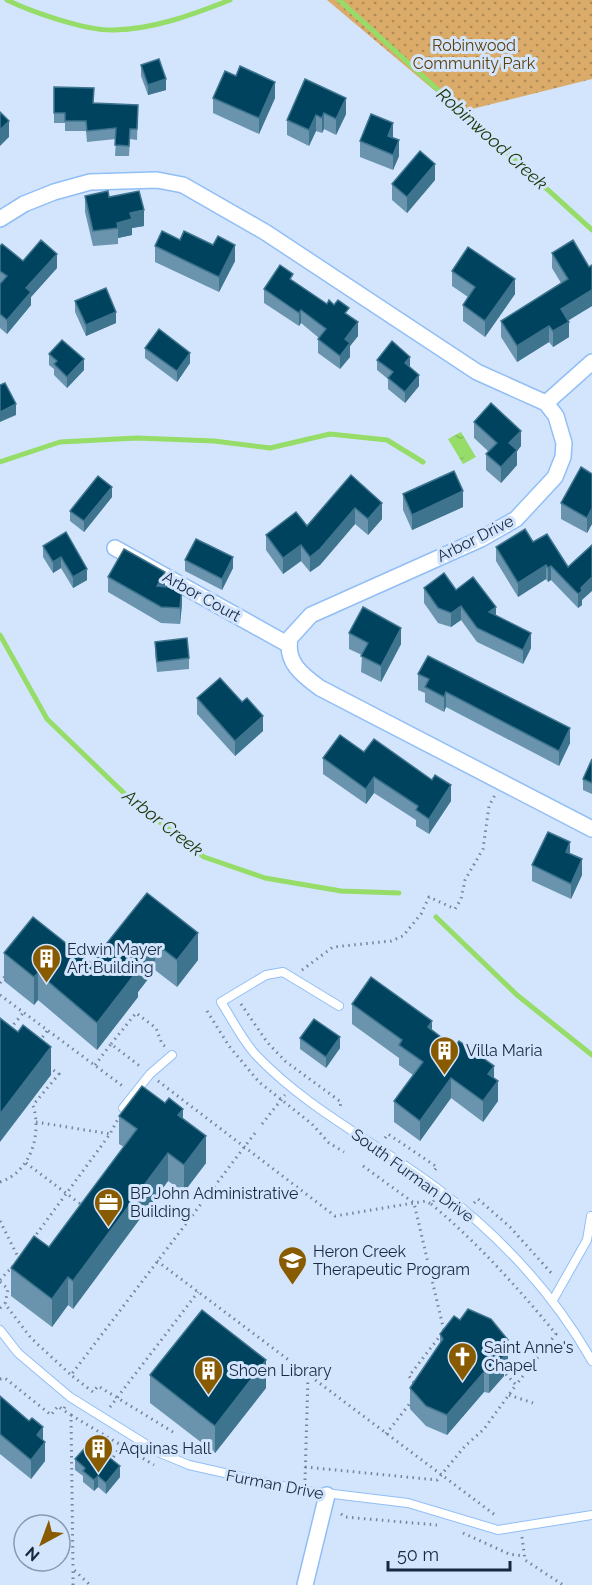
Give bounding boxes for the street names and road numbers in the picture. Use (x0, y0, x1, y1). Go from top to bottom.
street label: Arbor Drive (434, 511, 517, 566)
street label: Arbor Court (159, 567, 245, 626)
street label: South Furman Drive (348, 1125, 478, 1226)
street label: Furman Drive (224, 1466, 325, 1503)

